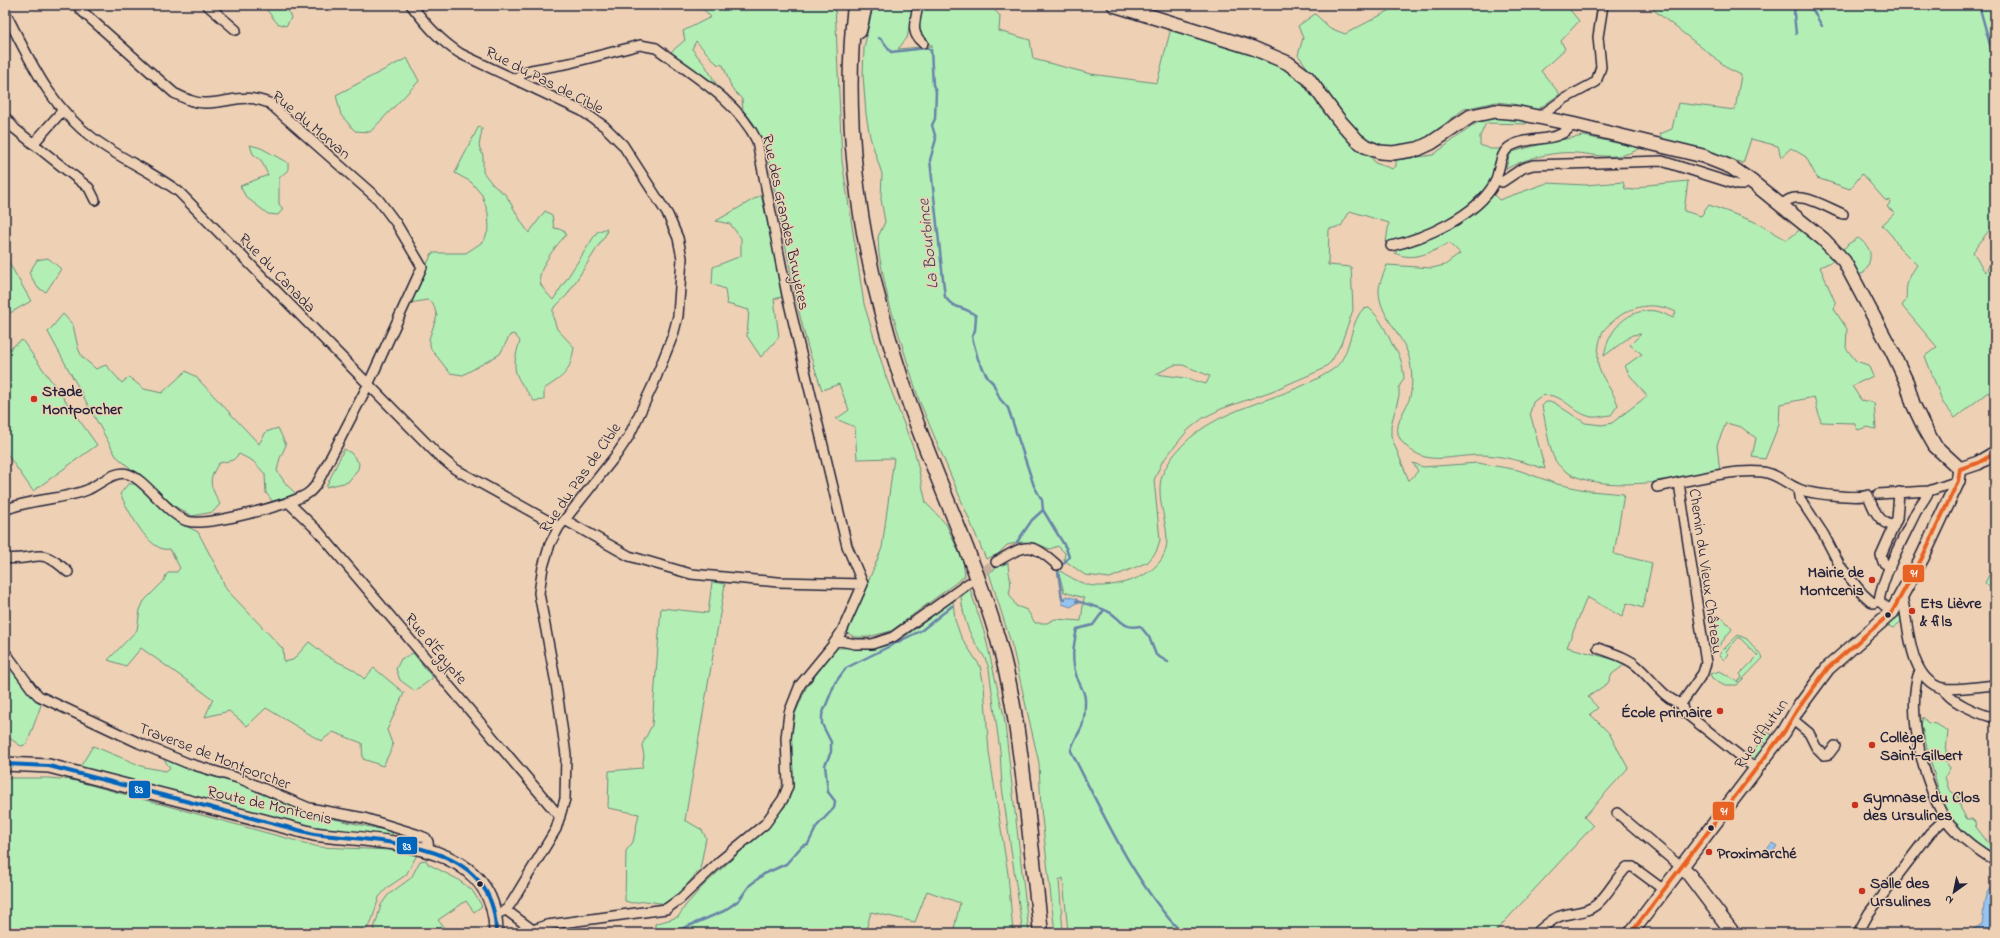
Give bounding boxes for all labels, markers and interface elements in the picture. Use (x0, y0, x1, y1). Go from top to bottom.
street label: Rue du Pas de Cible (481, 41, 608, 121)
street label: Rue du Morvan (266, 85, 356, 166)
street label: Rue des Grandes Bruyères (755, 132, 815, 312)
water label: La Bourbince (911, 196, 946, 290)
street label: Rue du Canada (232, 228, 321, 319)
place label: Stade Montporcher (42, 380, 123, 422)
marker: Stade Montporcher (29, 394, 39, 404)
street label: Rue du Pas de Cible (534, 417, 628, 538)
street label: Chemin du Vieux Château (1682, 487, 1729, 656)
place label: Mairie de Montcenis (1800, 561, 1865, 603)
line badge: 91 (1902, 564, 1925, 583)
text: 91 (1910, 566, 1918, 582)
marker: Mairie de Montcenis (1867, 575, 1877, 585)
place label: Ets Lièvre & fils (1919, 592, 1982, 634)
marker: Ets Lièvre & fils (1907, 606, 1917, 616)
street label: Rue d'Égypte (398, 608, 473, 691)
unlabelled marker (1883, 610, 1893, 620)
street label: Rue d'Autun (1729, 694, 1795, 774)
place label: École primaire (1621, 701, 1713, 725)
marker: École primaire (1715, 706, 1725, 716)
street label: Traverse de Montporcher (135, 717, 294, 797)
place label: Collège Saint-Gilbert (1880, 726, 1963, 768)
marker: Collège Saint-Gilbert (1867, 740, 1877, 750)
line badge: 83 (128, 780, 151, 799)
street label: Route de Montcenis (205, 780, 334, 832)
text: 83 (134, 782, 144, 798)
place label: Gymnase du Clos des Ursulines (1863, 786, 1980, 828)
marker: Gymnase du Clos des Ursulines (1850, 800, 1860, 810)
line badge: 91 (1712, 801, 1735, 821)
text: 91 (1720, 804, 1728, 820)
unlabelled marker (1706, 823, 1716, 833)
line badge: 83 (396, 836, 418, 855)
text: 83 (402, 839, 412, 855)
place label: Proximarché (1717, 842, 1797, 866)
marker: Proximarché (1704, 847, 1714, 857)
place label: Salle des Ursulines (1870, 872, 1931, 914)
north arrow (1934, 872, 1974, 912)
unlabelled marker (475, 879, 485, 889)
marker: Salle des Ursulines (1857, 886, 1867, 896)
text: N (1942, 891, 1957, 908)

